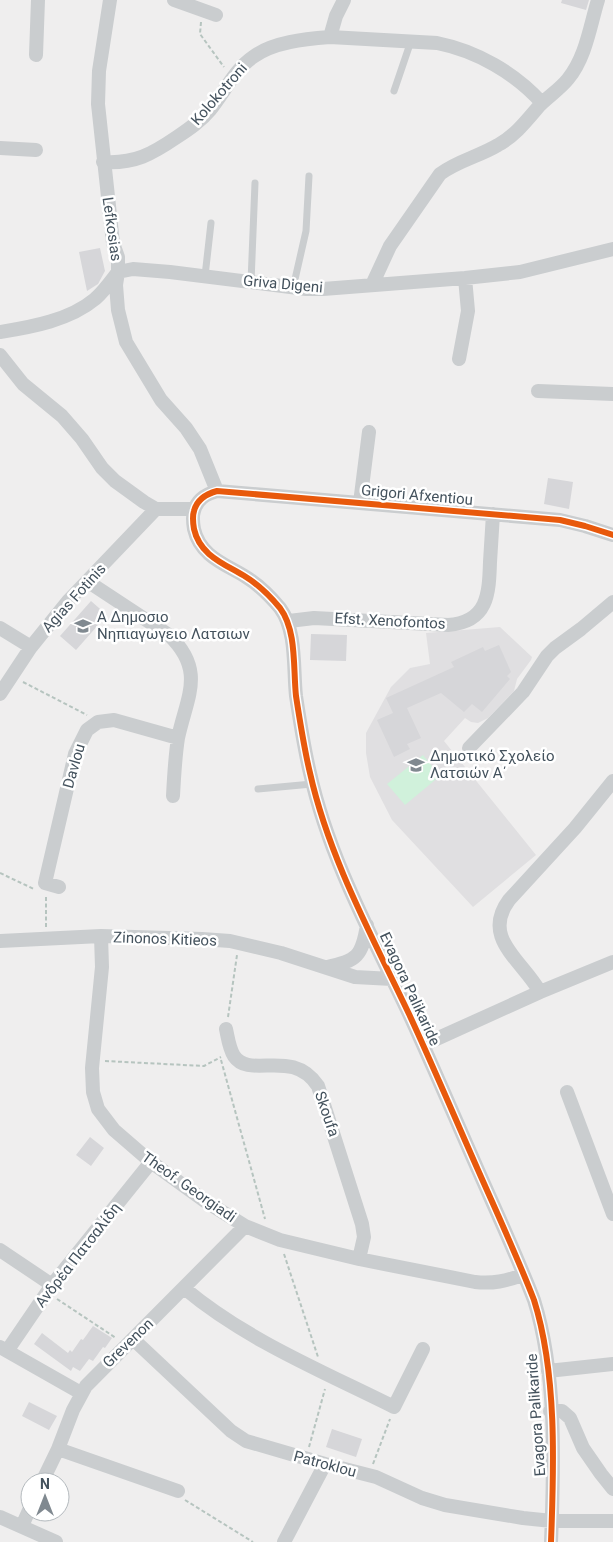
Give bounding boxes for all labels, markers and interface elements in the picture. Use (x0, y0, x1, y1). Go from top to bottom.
street label: Kolokotroni (187, 59, 251, 129)
street label: Lefkosias (99, 196, 125, 262)
street label: Griva Digeni (242, 272, 324, 296)
street label: Grigori Afxentiou (360, 481, 474, 509)
street label: Agias Fotinis (38, 560, 110, 636)
place label: Α Δημοσιο Νηπιαγωγειο Λατσιων (97, 608, 250, 643)
street label: Efst. Xenofontos (334, 609, 446, 633)
school or university icon: Α Δημοσιο Νηπιαγωγειο Λατσιων (73, 616, 93, 636)
street label: Davlou (59, 742, 89, 790)
place label: Δημοτικό Σχολείο Λατσιών Α΄ (430, 747, 555, 782)
school or university icon: Δημοτικό Σχολείο Λατσιών Α΄ (406, 755, 426, 775)
street label: Zinonos Kitieos (113, 928, 217, 950)
street label: Evagora Palikaride (376, 929, 444, 1049)
street label: Skoufa (311, 1089, 343, 1139)
street label: Theof. Georgiadi (139, 1148, 239, 1226)
street label: Ανδρέα Πατσαλίδη (32, 1199, 124, 1311)
street label: Grevenon (99, 1315, 157, 1371)
street label: Evagora Palikaride (523, 1353, 549, 1477)
street label: Patroklou (292, 1447, 358, 1481)
north arrow (20, 1472, 70, 1522)
text: N (40, 1476, 50, 1492)

